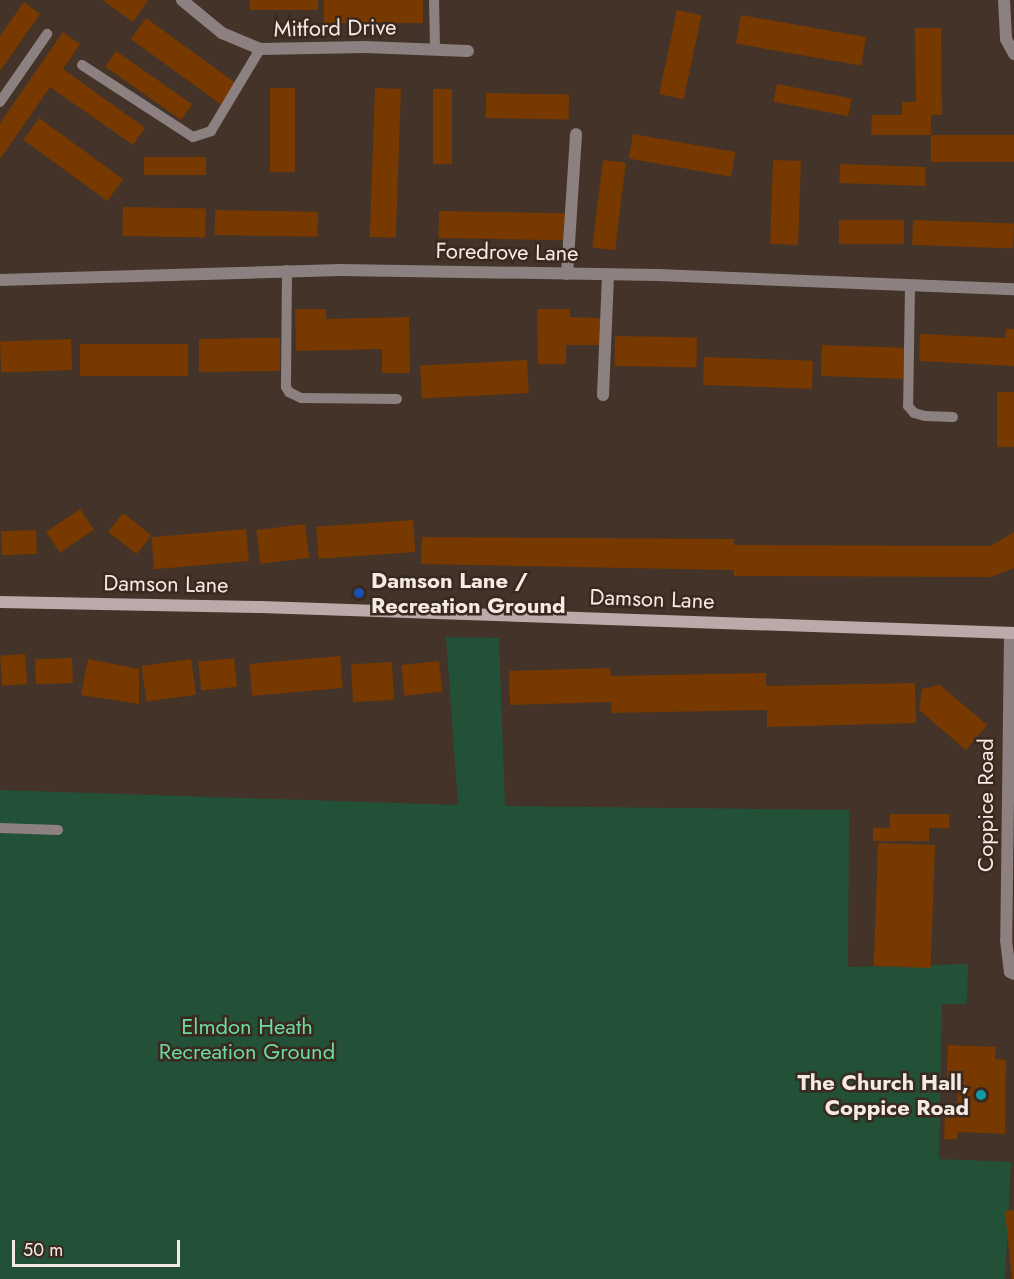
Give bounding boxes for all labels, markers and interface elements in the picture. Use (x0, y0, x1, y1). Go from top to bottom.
street label: Mitford Drive (273, 14, 397, 42)
street label: Foredrove Lane (435, 238, 579, 266)
place label: Damson Lane / Recreation Ground (371, 567, 566, 618)
street label: Damson Lane (103, 570, 229, 598)
street label: Damson Lane (589, 584, 715, 614)
marker: Damson Lane / Recreation Ground (352, 586, 366, 600)
street label: Coppice Road (973, 738, 999, 872)
park label: Elmdon Heath Recreation Ground (159, 1013, 335, 1064)
place label: The Church Hall, Coppice Road (797, 1069, 969, 1120)
marker: The Church Hall, Coppice Road (974, 1088, 988, 1102)
scale bar (15, 1228, 183, 1266)
text: 50 m (23, 1237, 63, 1263)

